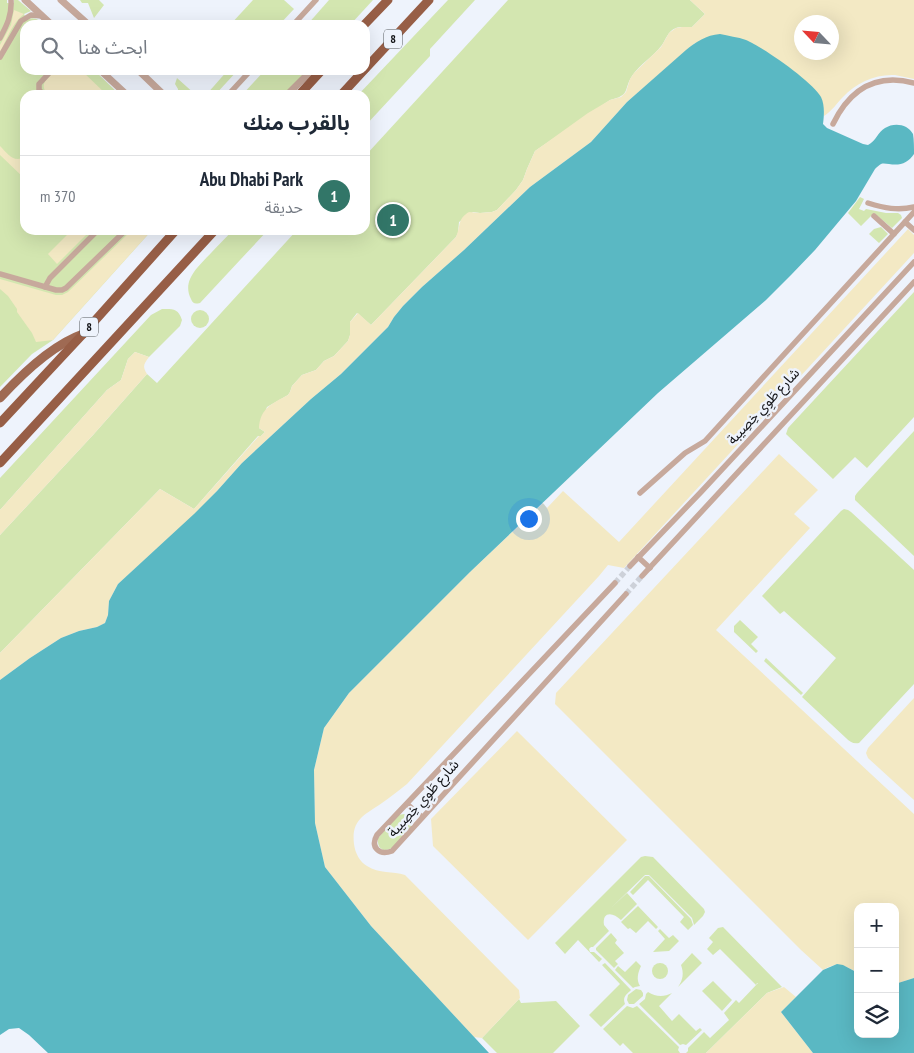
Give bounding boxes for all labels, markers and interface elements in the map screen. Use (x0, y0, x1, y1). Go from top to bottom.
north arrow (794, 15, 839, 60)
search box (20, 20, 370, 75)
road number: 8 (384, 30, 402, 48)
icon: search (38, 34, 66, 62)
text: ابحث هنا (78, 35, 147, 59)
text: بالقرب منك (243, 109, 350, 136)
text: Abu Dhabi Park (200, 167, 303, 191)
text: 370 m (40, 186, 75, 206)
text: 1 (330, 186, 338, 206)
text: حديقة (265, 197, 303, 217)
pin: 1 (377, 201, 409, 239)
road number: 8 (80, 318, 98, 337)
street label: شارع طَوِي خِصِيبة (723, 364, 805, 450)
your location (516, 506, 542, 532)
street label: شارع طَوِي خِصِيبة (383, 755, 464, 842)
map controls (854, 903, 899, 1038)
button: + (854, 903, 899, 948)
button: − (854, 948, 899, 993)
button: layers (854, 993, 899, 1038)

